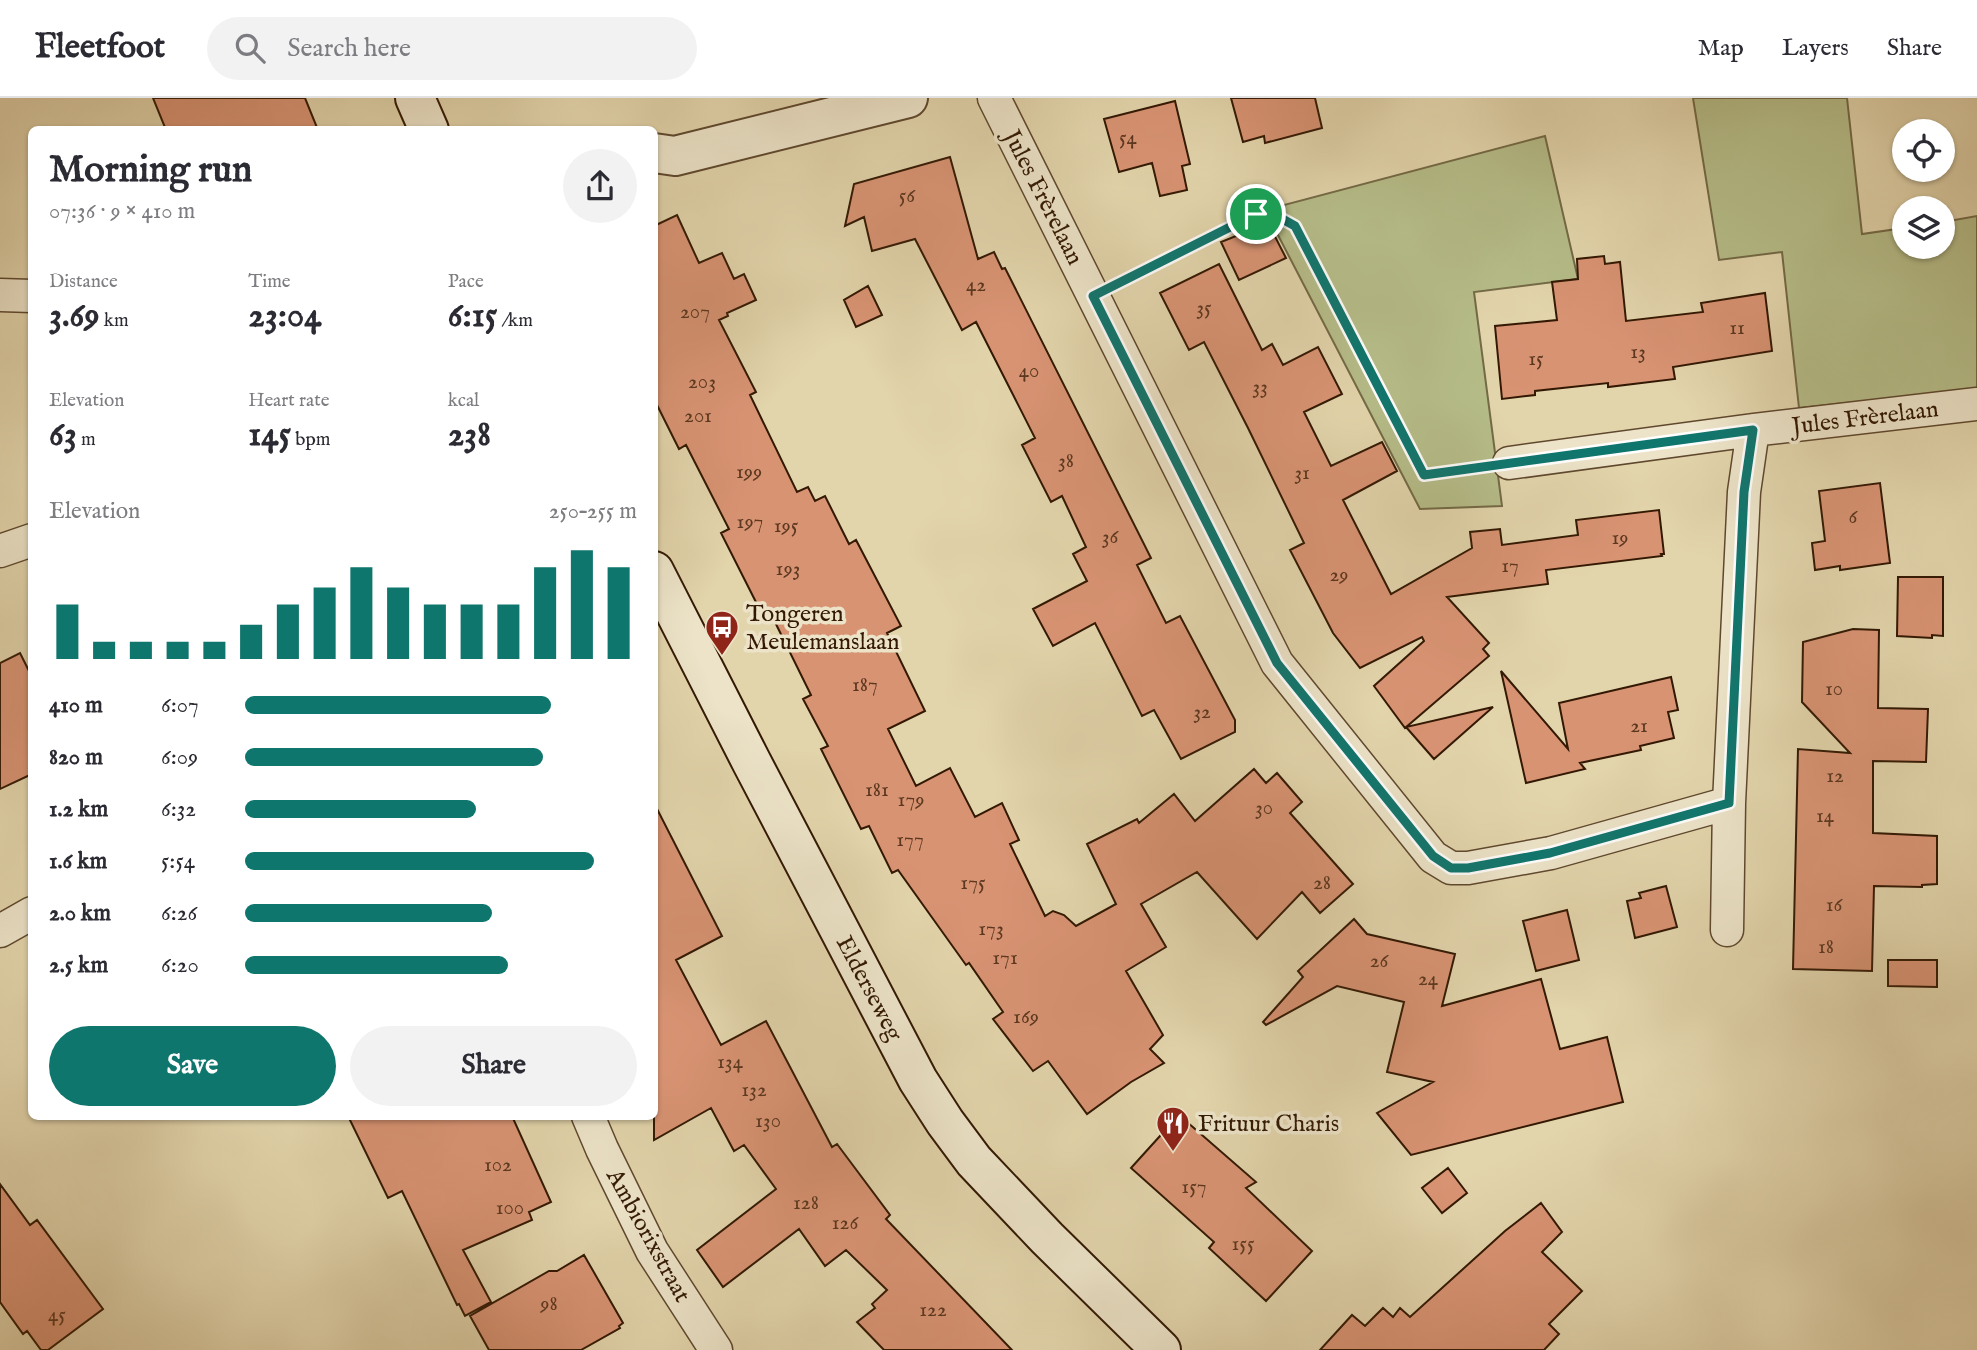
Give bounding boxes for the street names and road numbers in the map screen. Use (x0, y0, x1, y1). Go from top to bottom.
street label: Jules Frèrelaan (994, 122, 1090, 271)
street label: Jules Frèrelaan (1787, 394, 1940, 443)
street label: Elderseweg (828, 931, 910, 1048)
street label: Ambiorixstraat (598, 1163, 697, 1308)

